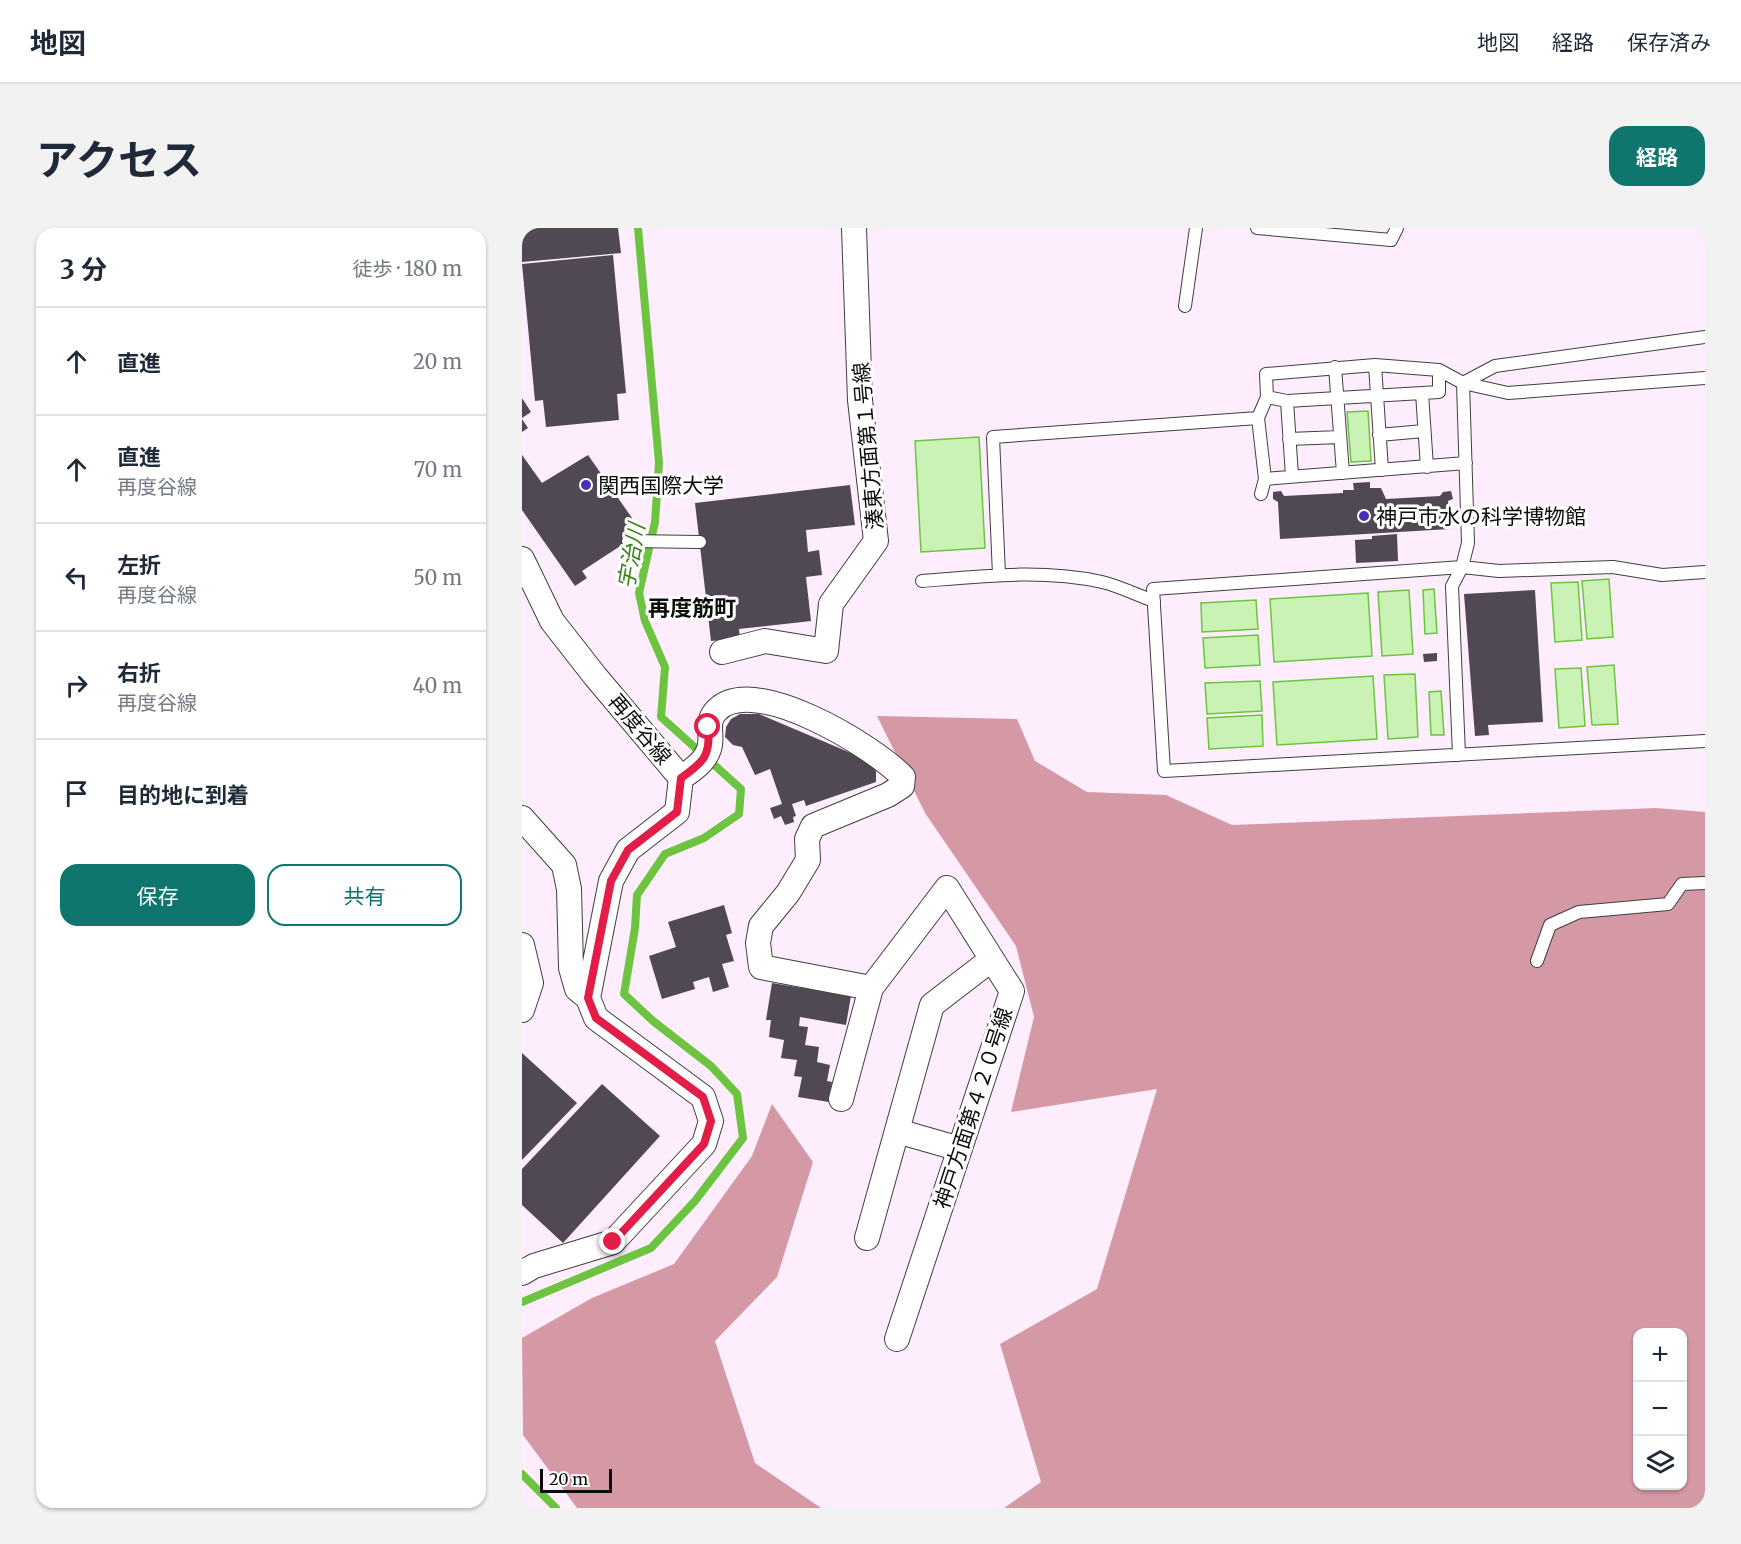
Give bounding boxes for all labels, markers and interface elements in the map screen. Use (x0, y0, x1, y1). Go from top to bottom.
text: 地図 (30, 25, 86, 61)
text: 地図 (1477, 29, 1519, 56)
text: 経路 (1552, 29, 1594, 56)
text: 保存済み (1627, 29, 1711, 56)
button: 経路 (1609, 126, 1705, 186)
text: アクセス (36, 134, 202, 186)
text: 3 分 (60, 253, 107, 286)
text: 徒歩 · 180 m (352, 256, 462, 281)
icon: ahead (60, 345, 93, 378)
text: 直進 (117, 349, 161, 377)
text: 20 m (413, 349, 462, 374)
street label: 湊東方面第１号線 (847, 361, 889, 531)
text: 直進 (117, 443, 161, 471)
icon: ahead (60, 453, 93, 486)
text: 70 m (414, 457, 462, 482)
place label: 関西国際大学 (598, 472, 724, 499)
text: 再度谷線 (117, 474, 197, 499)
marker: 関西国際大学 (579, 478, 593, 492)
place label: 神戸市水の科学博物館 (1376, 503, 1586, 530)
marker: 神戸市水の科学博物館 (1357, 509, 1371, 523)
water label: 宇治川 (611, 519, 651, 591)
text: 左折 (117, 551, 161, 579)
icon: left (60, 561, 93, 594)
text: 50 m (413, 565, 462, 590)
text: 再度谷線 (117, 582, 197, 607)
district label: 再度筋町 (648, 594, 736, 622)
text: 右折 (117, 659, 161, 687)
icon: right (60, 669, 93, 702)
text: 40 m (412, 673, 462, 698)
street label: 再度谷線 (603, 688, 677, 770)
text: 再度谷線 (117, 690, 197, 715)
route start (694, 713, 720, 739)
icon: arrive (60, 777, 93, 810)
text: 目的地に到着 (117, 781, 249, 809)
button: 保存 (60, 864, 255, 926)
button: 共有 (267, 864, 462, 926)
street label: 神戸方面第４２０号線 (928, 1004, 1018, 1212)
route end (599, 1228, 625, 1254)
map controls (1633, 1328, 1687, 1490)
button: + (1633, 1328, 1687, 1382)
button: − (1633, 1382, 1687, 1436)
button: layers (1633, 1436, 1687, 1490)
scale bar (540, 1466, 612, 1494)
text: 20 m (549, 1469, 588, 1489)

